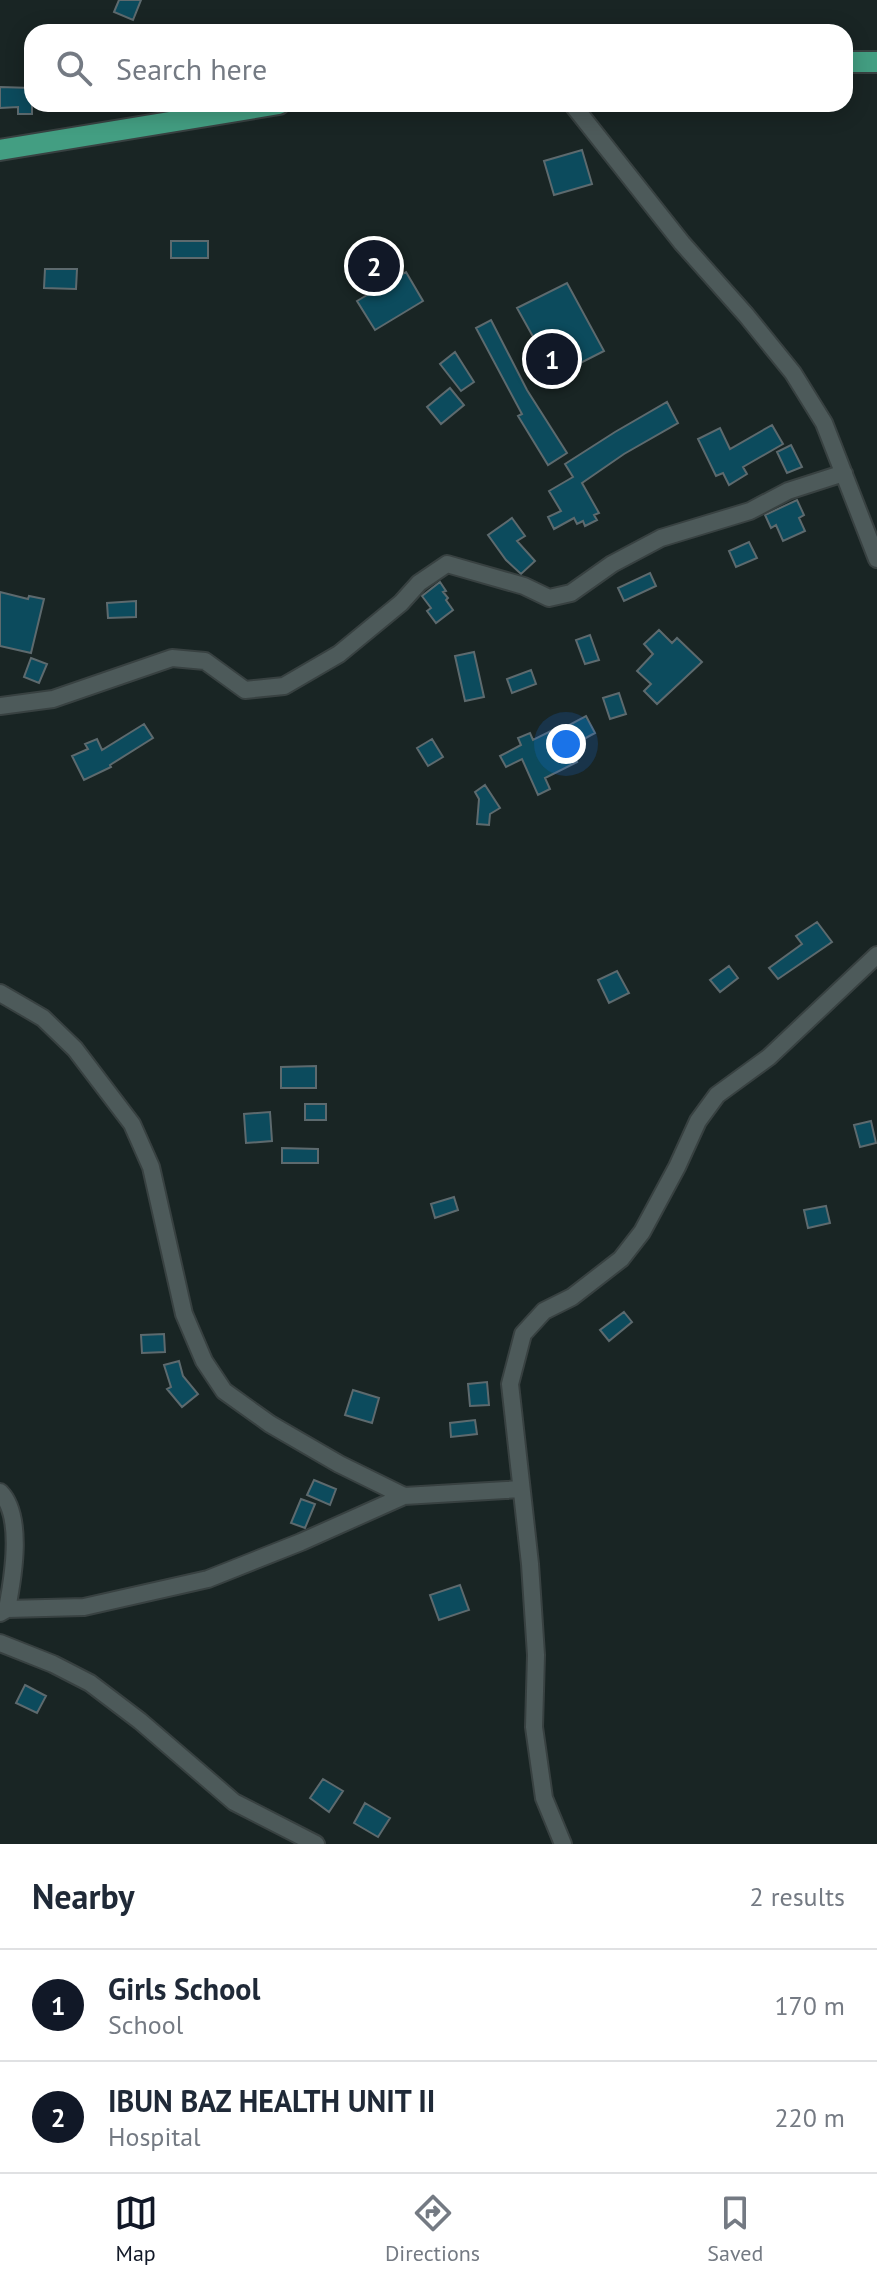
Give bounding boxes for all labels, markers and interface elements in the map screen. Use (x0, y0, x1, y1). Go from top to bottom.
search box (24, 24, 853, 112)
icon: search (52, 46, 96, 90)
text: Search here (116, 49, 267, 88)
pin: 2 (348, 236, 400, 296)
pin: 1 (526, 329, 578, 389)
your location (546, 724, 586, 764)
text: Nearby (32, 1874, 134, 1918)
text: 2 results (750, 1880, 845, 1913)
text: Girls School (108, 1969, 260, 2008)
text: 1 (51, 1989, 65, 2022)
text: 170 m (774, 1989, 845, 2022)
text: School (108, 2008, 183, 2041)
text: IBUN BAZ HEALTH UNIT II (108, 2081, 435, 2120)
text: 2 (51, 2101, 65, 2134)
text: 220 m (774, 2101, 845, 2134)
text: Hospital (108, 2120, 201, 2153)
tab: Map (114, 2191, 158, 2267)
tab: Directions (385, 2191, 480, 2267)
tab: Saved (707, 2191, 763, 2267)

